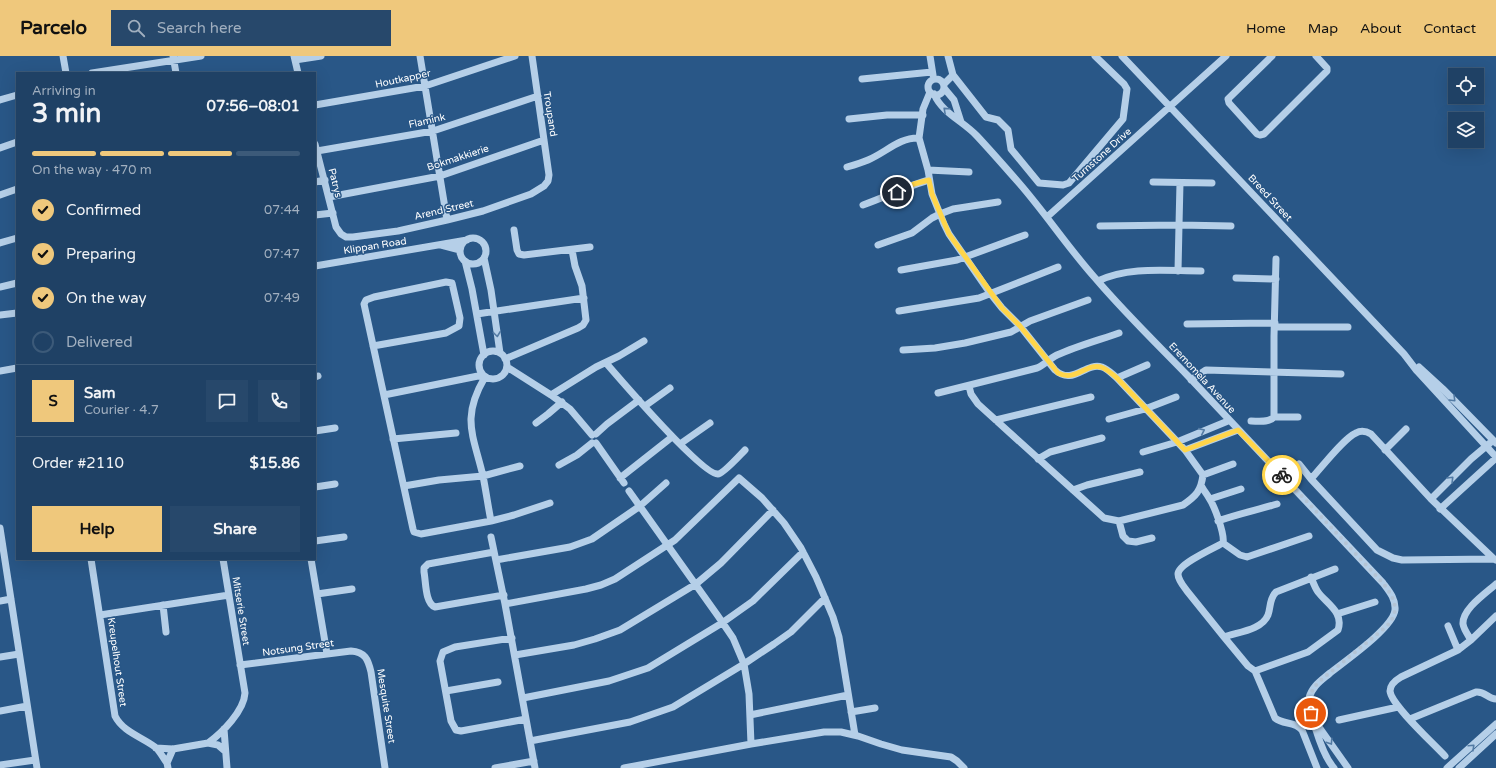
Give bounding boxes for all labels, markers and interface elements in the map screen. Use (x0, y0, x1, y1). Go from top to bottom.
search box (111, 10, 391, 46)
text: Parcelo (20, 17, 87, 39)
icon: search (125, 17, 147, 39)
text: Search here (157, 19, 241, 37)
text: Home (1246, 20, 1286, 37)
text: Map (1308, 20, 1338, 37)
text: About (1360, 20, 1402, 37)
text: Contact (1424, 20, 1476, 37)
street label: Houtkapper (374, 67, 432, 91)
map controls (1448, 68, 1484, 148)
button: locate (1448, 68, 1484, 104)
text: Arriving in (32, 83, 96, 99)
street label: Troupand (541, 91, 559, 137)
text: 07:56–08:01 (207, 97, 300, 115)
text: 3 min (32, 98, 101, 129)
one-way arrow (943, 107, 950, 114)
street label: Flamink (407, 111, 447, 131)
button: layers (1448, 112, 1484, 148)
street label: Turnstone Drive (1070, 125, 1134, 185)
street label: Bokmakkierie (426, 142, 491, 174)
text: On the way · 470 m (32, 162, 152, 178)
street label: Patrys (326, 167, 344, 199)
street label: Breed Street (1245, 172, 1295, 224)
pin (880, 175, 914, 209)
icon: home (886, 181, 908, 203)
street label: Arend Street (413, 197, 475, 223)
icon: check (32, 199, 54, 221)
text: Confirmed (66, 201, 141, 219)
text: 07:44 (264, 202, 300, 218)
street label: Klippan Road (343, 235, 407, 257)
icon: check (32, 243, 54, 265)
text: Preparing (66, 245, 136, 263)
text: 07:47 (264, 246, 300, 262)
icon: check (32, 287, 54, 309)
text: On the way (66, 289, 146, 307)
text: 07:49 (264, 290, 300, 306)
one-way arrow (492, 331, 501, 337)
text: Delivered (66, 333, 133, 351)
street label: Eremomela Avenue (1166, 340, 1238, 416)
button: chat (206, 380, 248, 422)
button: phone (258, 380, 300, 422)
text: Sam (84, 384, 115, 402)
text: S (48, 392, 58, 410)
one-way arrow (1448, 394, 1456, 402)
text: Courier · 4.7 (84, 402, 159, 418)
one-way arrow (1198, 428, 1206, 436)
text: Order #2110 (32, 454, 124, 472)
text: $15.86 (249, 454, 300, 472)
courier (1262, 455, 1302, 495)
icon: bike (1271, 464, 1293, 486)
one-way arrow (1446, 476, 1454, 484)
button: Help (32, 506, 162, 552)
button: Share (170, 506, 300, 552)
street label: Mitserie Street (230, 576, 252, 646)
street label: Kreupelhout Street (105, 617, 129, 707)
street label: Notsung Street (261, 637, 335, 659)
street label: Mesquite Street (374, 668, 398, 744)
pin (1294, 696, 1328, 730)
icon: bag (1300, 702, 1322, 724)
one-way arrow (1325, 738, 1333, 745)
one-way arrow (1467, 744, 1475, 751)

